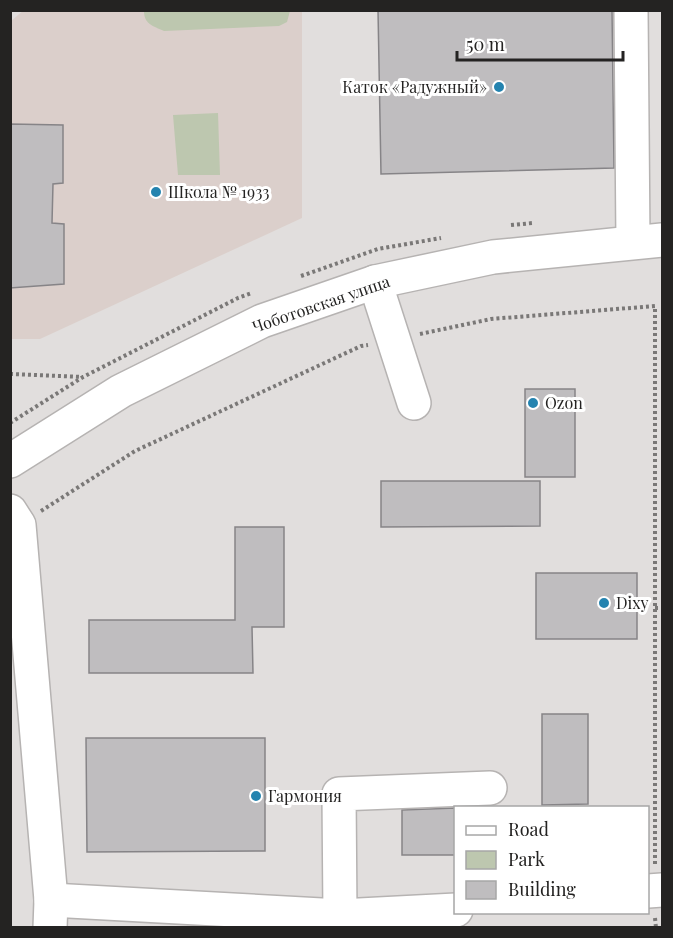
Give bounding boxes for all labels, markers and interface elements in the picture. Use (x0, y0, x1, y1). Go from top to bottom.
scale bar (457, 24, 624, 62)
text: 50 m (466, 32, 505, 56)
place label: Каток «Радужный» (342, 76, 487, 97)
marker: Каток «Радужный» (492, 80, 506, 94)
place label: Школа № 1933 (168, 181, 270, 202)
marker: Школа № 1933 (149, 185, 163, 199)
street label: Чоботовская улица (249, 270, 392, 337)
place label: Ozon (545, 392, 583, 413)
marker: Ozon (526, 396, 540, 410)
place label: Dixy (616, 592, 649, 613)
marker: Dixy (597, 596, 611, 610)
place label: Гармония (268, 785, 342, 806)
marker: Гармония (249, 789, 263, 803)
legend (454, 806, 649, 914)
text: Road (508, 817, 549, 841)
text: Park (508, 847, 545, 871)
text: Building (508, 877, 576, 901)

